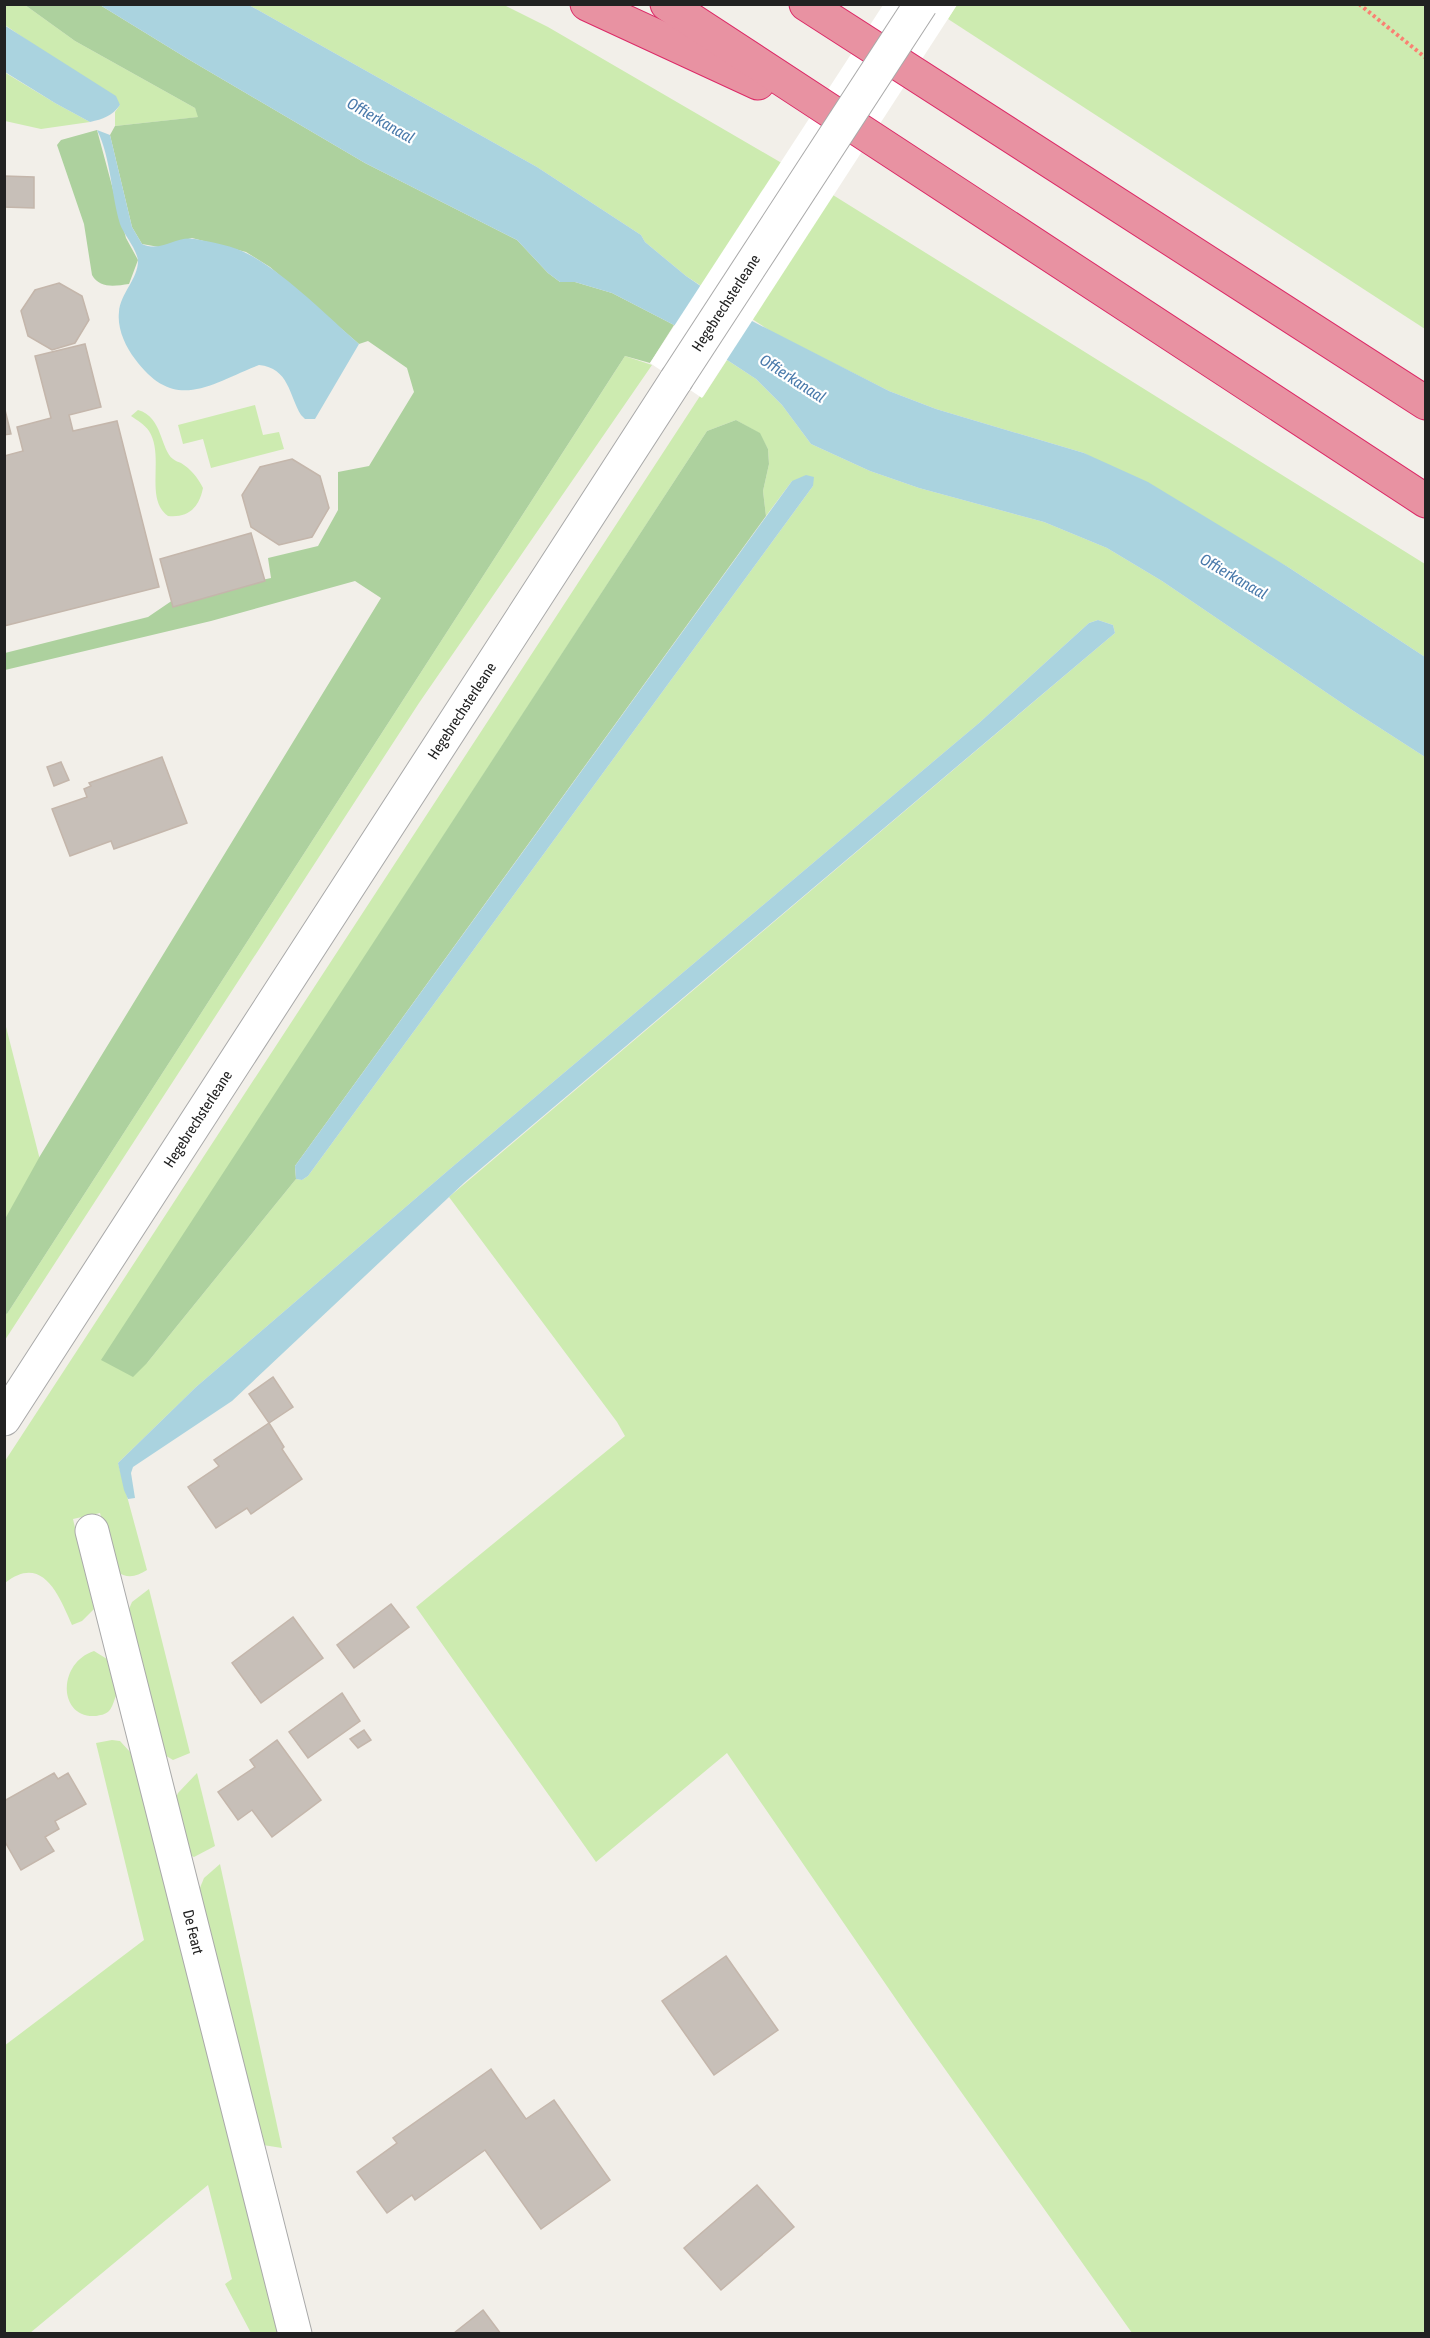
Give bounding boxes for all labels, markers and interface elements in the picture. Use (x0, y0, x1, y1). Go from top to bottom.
water label: Offierkanaal (344, 94, 418, 146)
street label: Hegebrechsterleane (688, 251, 763, 354)
water label: Offierkanaal (757, 350, 829, 406)
water label: Offierkanaal (1197, 550, 1271, 602)
street label: Hegebrechsterleane (424, 659, 499, 762)
street label: Hegebrechsterleane (160, 1067, 235, 1170)
street label: De Feart (180, 1908, 207, 1956)

